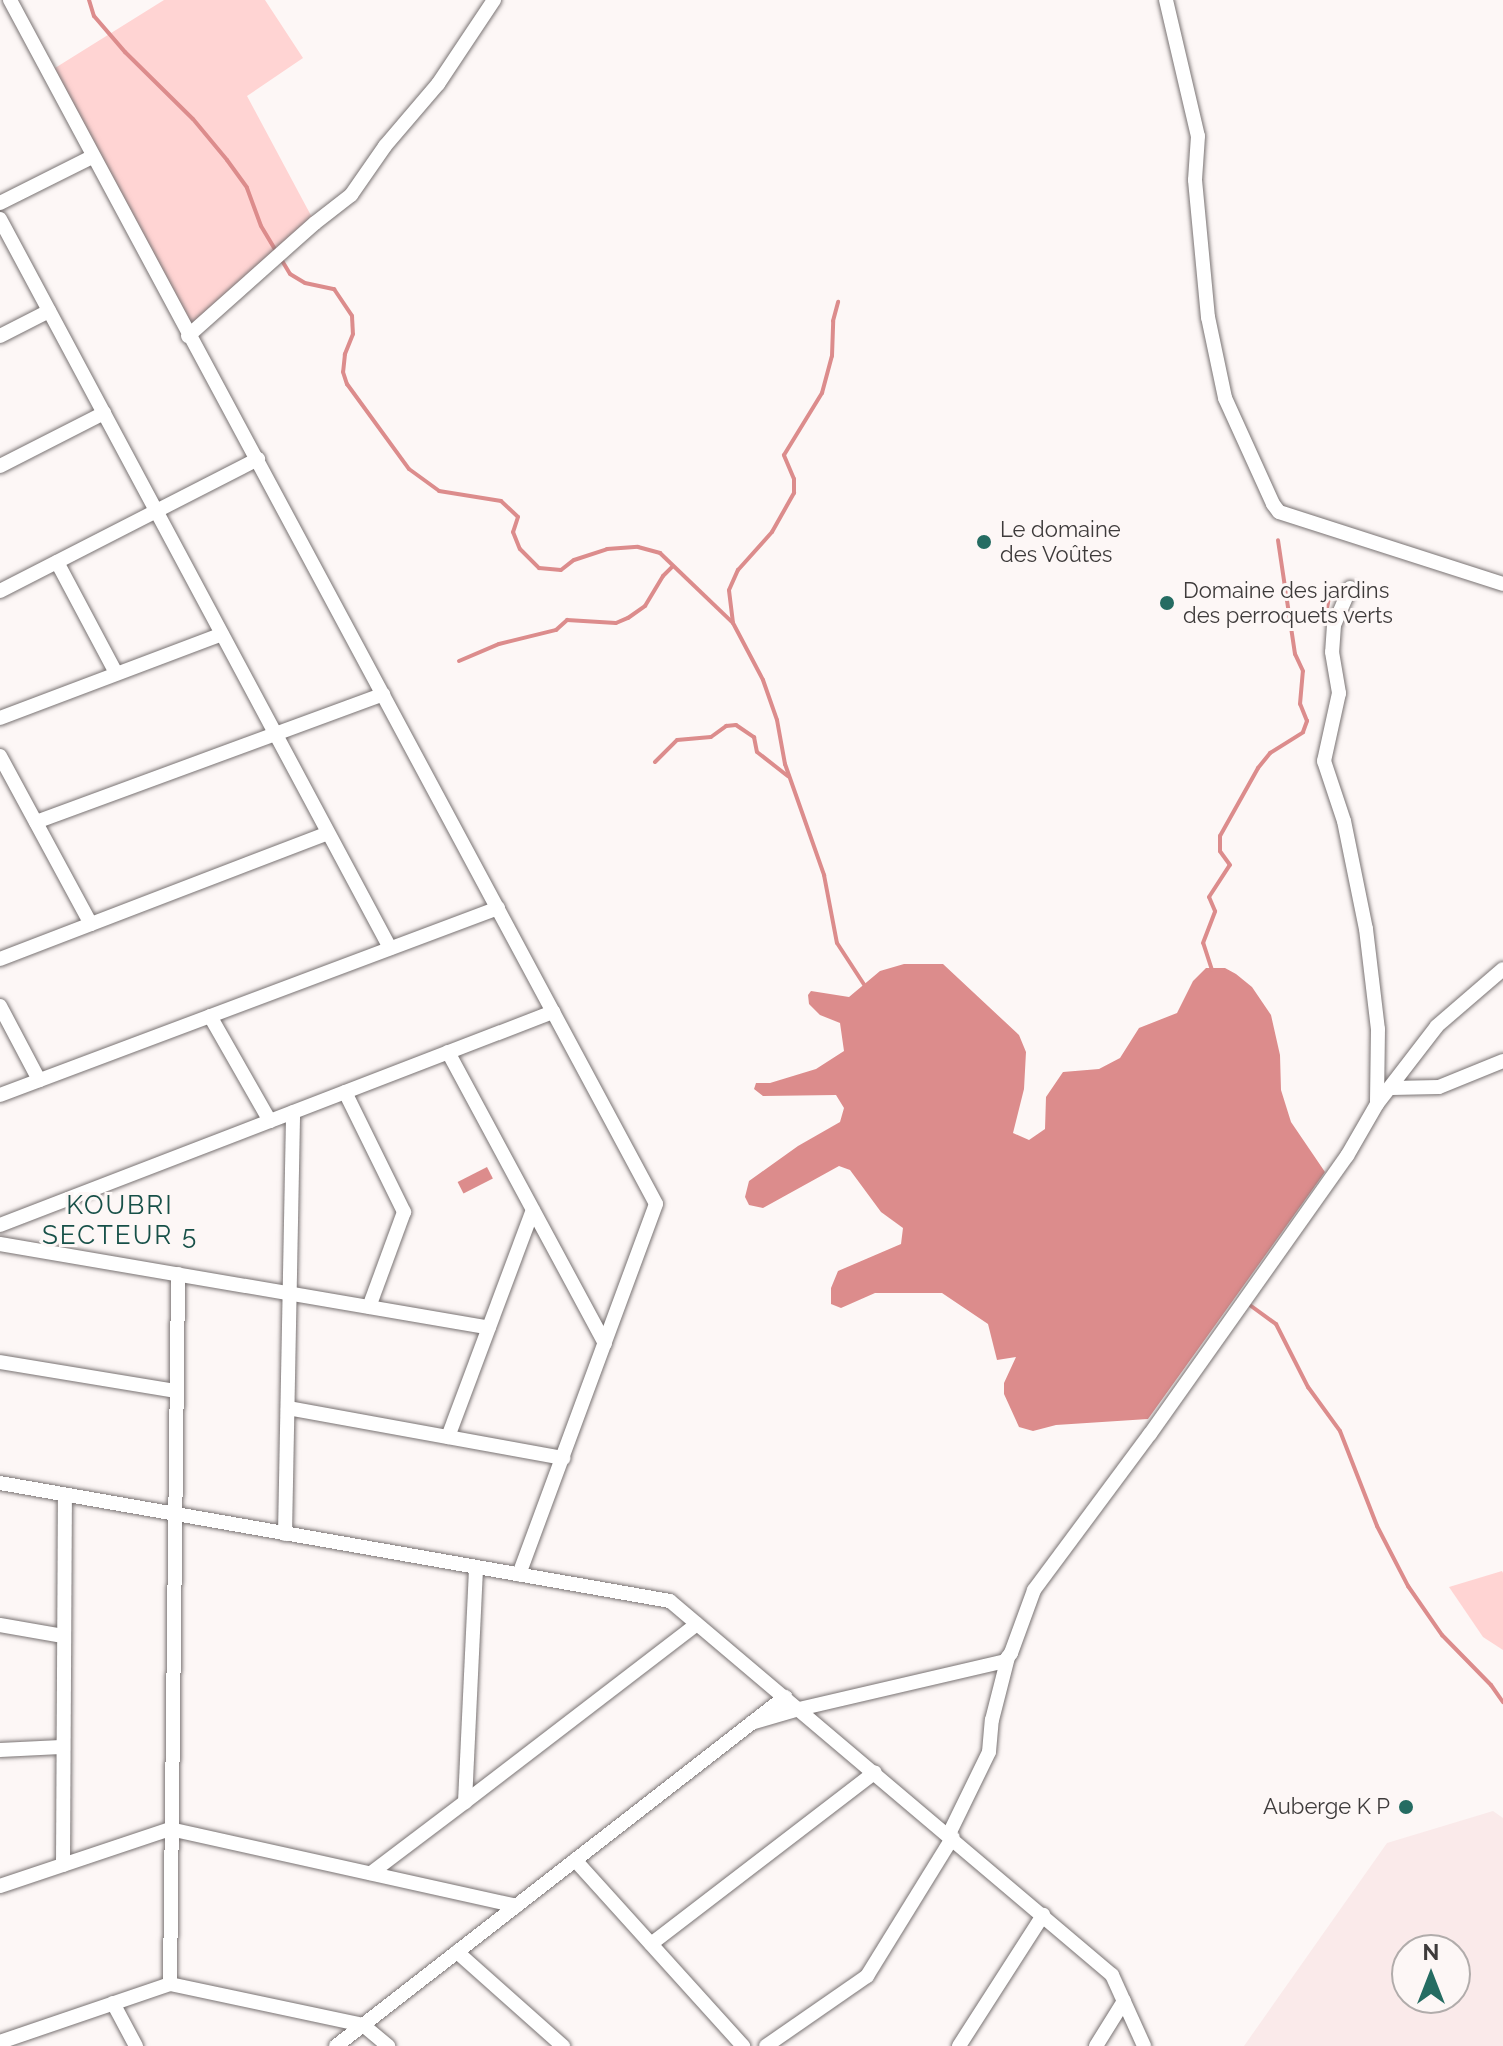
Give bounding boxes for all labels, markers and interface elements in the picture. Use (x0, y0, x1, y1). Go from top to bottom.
place label: Le domaine des Voûtes (1000, 516, 1121, 568)
marker: Le domaine des Voûtes (975, 533, 993, 551)
place label: Domaine des jardins des perroquets verts (1183, 577, 1394, 628)
marker: Domaine des jardins des perroquets verts (1158, 594, 1176, 612)
district label: KOUBRI SECTEUR 5 (42, 1190, 198, 1252)
place label: Auberge K P (1263, 1794, 1390, 1820)
marker: Auberge K P (1397, 1798, 1415, 1816)
north arrow (1391, 1934, 1471, 2014)
text: N (1423, 1939, 1439, 1965)

